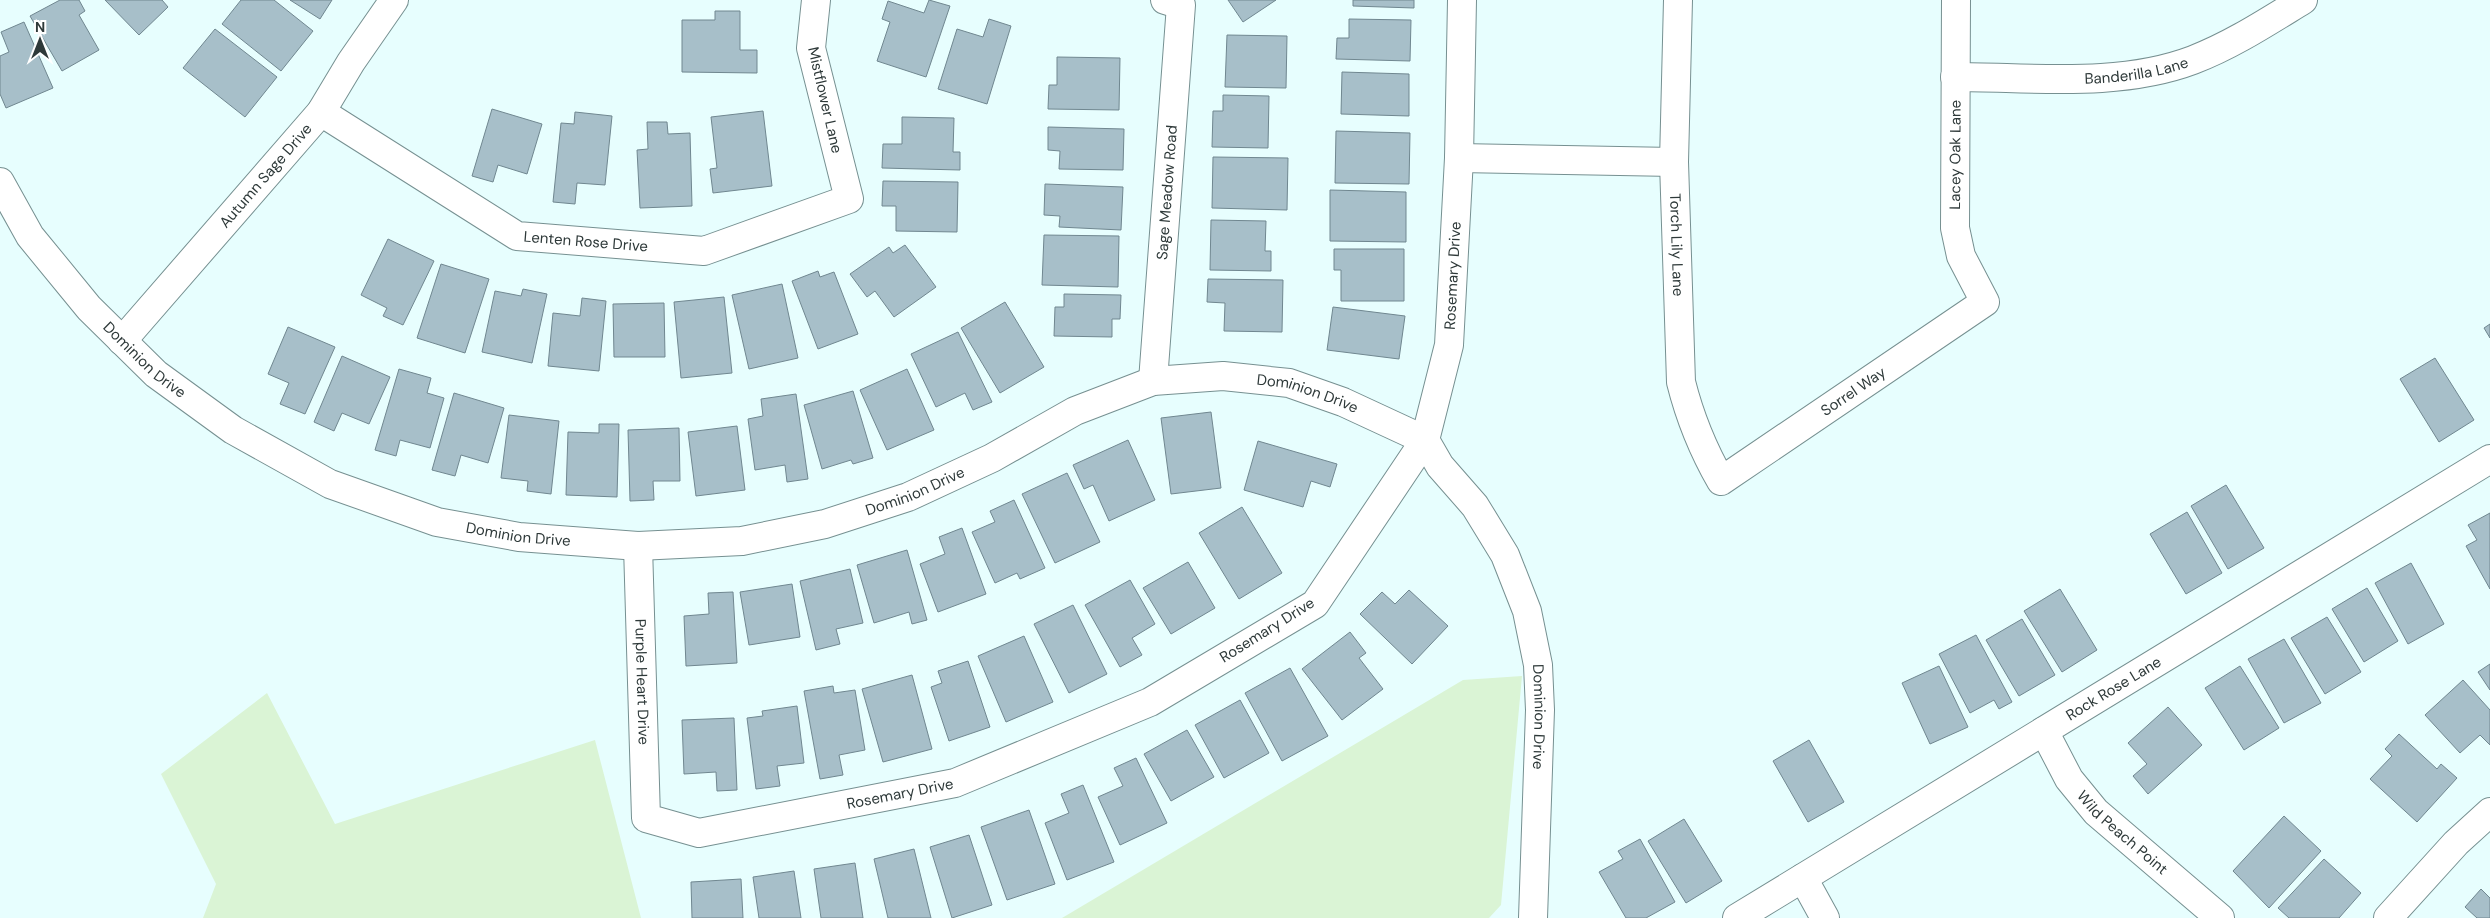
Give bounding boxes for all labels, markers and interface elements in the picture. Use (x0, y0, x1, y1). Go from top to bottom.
north arrow (15, 15, 65, 65)
text: N (35, 18, 45, 36)
street label: Mistflower Lane (803, 45, 847, 155)
street label: Banderilla Lane (2084, 52, 2191, 89)
street label: Lacey Oak Lane (1945, 100, 1966, 210)
street label: Autumn Sage Drive (215, 119, 316, 232)
street label: Sage Meadow Road (1152, 124, 1182, 261)
street label: Torch Lily Lane (1665, 193, 1688, 297)
street label: Rosemary Drive (1440, 221, 1466, 330)
street label: Lenten Rose Drive (523, 227, 649, 256)
street label: Dominion Drive (99, 317, 190, 403)
street label: Sorrel Way (1817, 362, 1890, 421)
street label: Dominion Drive (1256, 370, 1362, 418)
street label: Dominion Drive (863, 462, 968, 520)
street label: Dominion Drive (464, 517, 571, 551)
street label: Rosemary Drive (1216, 593, 1318, 667)
street label: Purple Heart Drive (630, 619, 654, 745)
street label: Rock Rose Lane (2062, 652, 2165, 725)
street label: Dominion Drive (1528, 664, 1550, 770)
street label: Rosemary Drive (845, 774, 955, 814)
street label: Wild Peach Point (2072, 786, 2172, 879)

